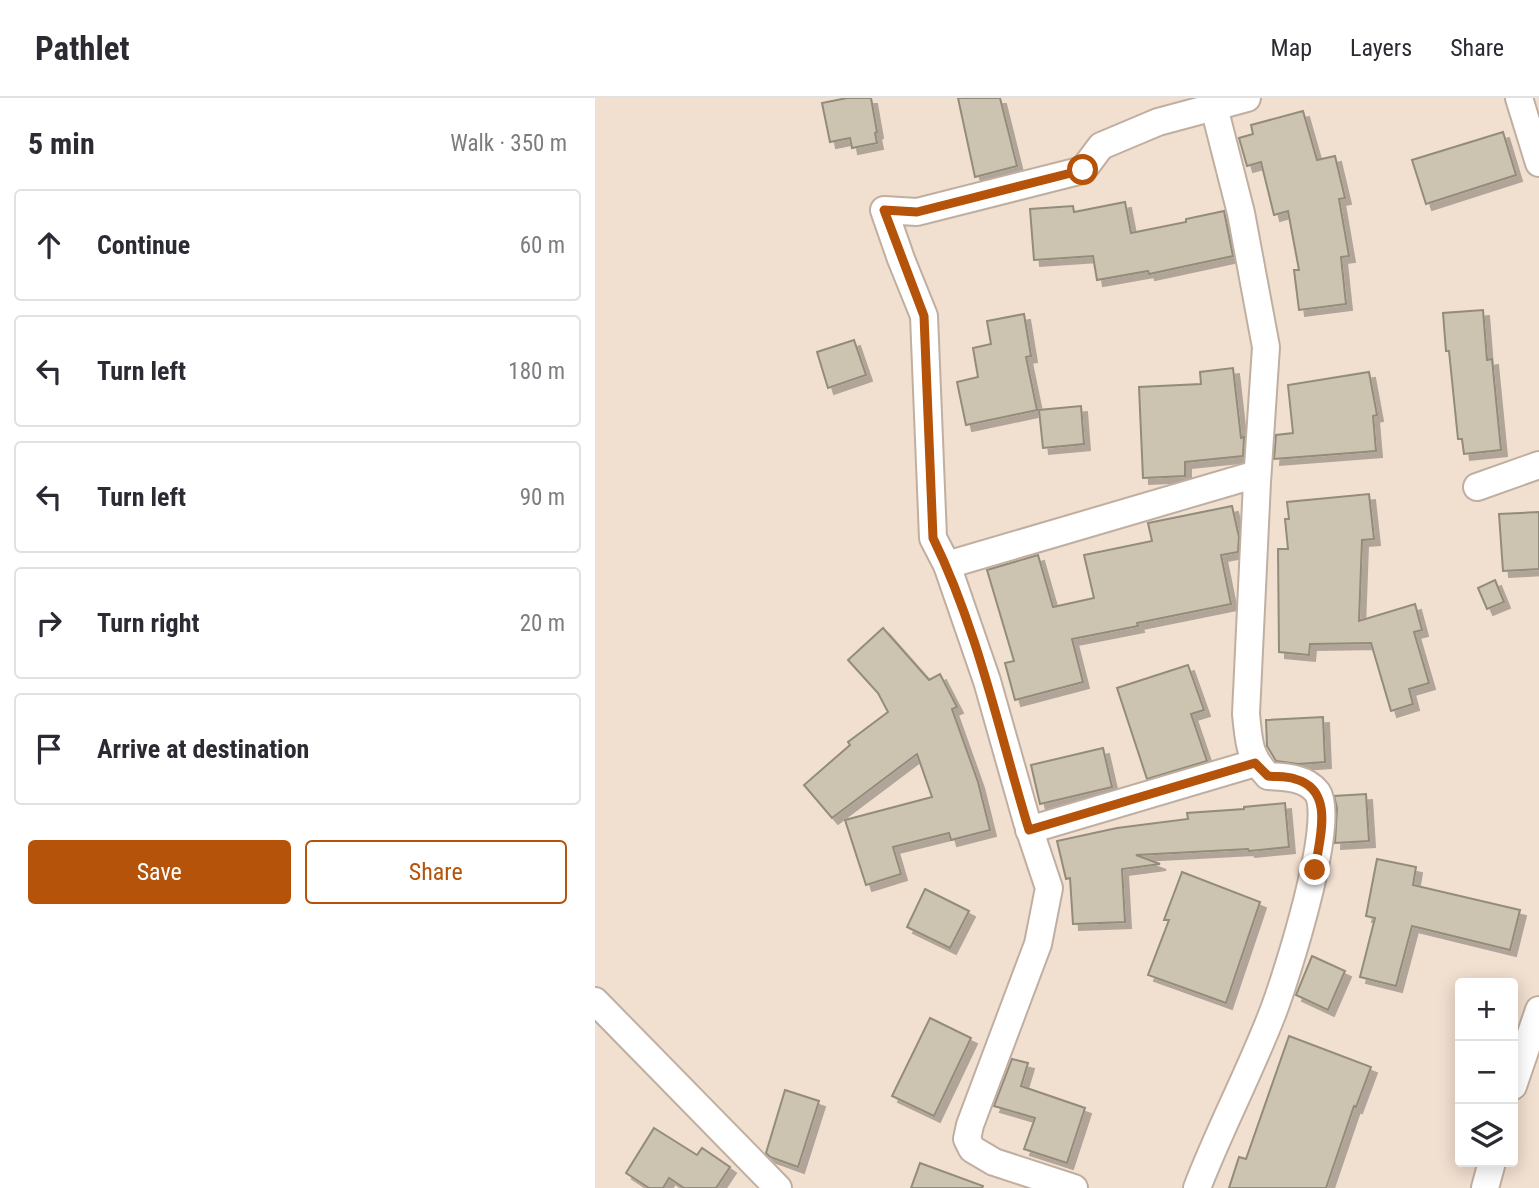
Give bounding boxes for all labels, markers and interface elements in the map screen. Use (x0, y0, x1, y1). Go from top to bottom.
text: Pathlet (35, 29, 130, 68)
text: Map (1271, 34, 1312, 62)
text: Layers (1350, 34, 1412, 62)
text: Share (1450, 34, 1504, 62)
text: 5 min (28, 126, 95, 161)
text: Walk · 350 m (450, 130, 567, 157)
route start (1067, 154, 1098, 185)
icon: ahead (30, 226, 68, 264)
text: Continue (97, 230, 190, 260)
text: 60 m (520, 232, 565, 259)
icon: left (30, 352, 68, 390)
text: Turn left (97, 356, 186, 386)
text: 180 m (508, 358, 565, 385)
icon: left (30, 478, 68, 516)
text: Turn left (97, 482, 186, 512)
text: 90 m (520, 484, 565, 511)
icon: right (30, 604, 68, 642)
text: Turn right (97, 608, 199, 638)
text: 20 m (520, 610, 565, 637)
icon: arrive (30, 730, 68, 768)
text: Arrive at destination (97, 734, 309, 764)
button: Save (28, 840, 291, 904)
button: Share (305, 840, 567, 904)
route end (1299, 854, 1330, 885)
map controls (1455, 978, 1518, 1167)
button: + (1455, 978, 1518, 1041)
button: − (1455, 1041, 1518, 1104)
button: layers (1455, 1104, 1518, 1167)

